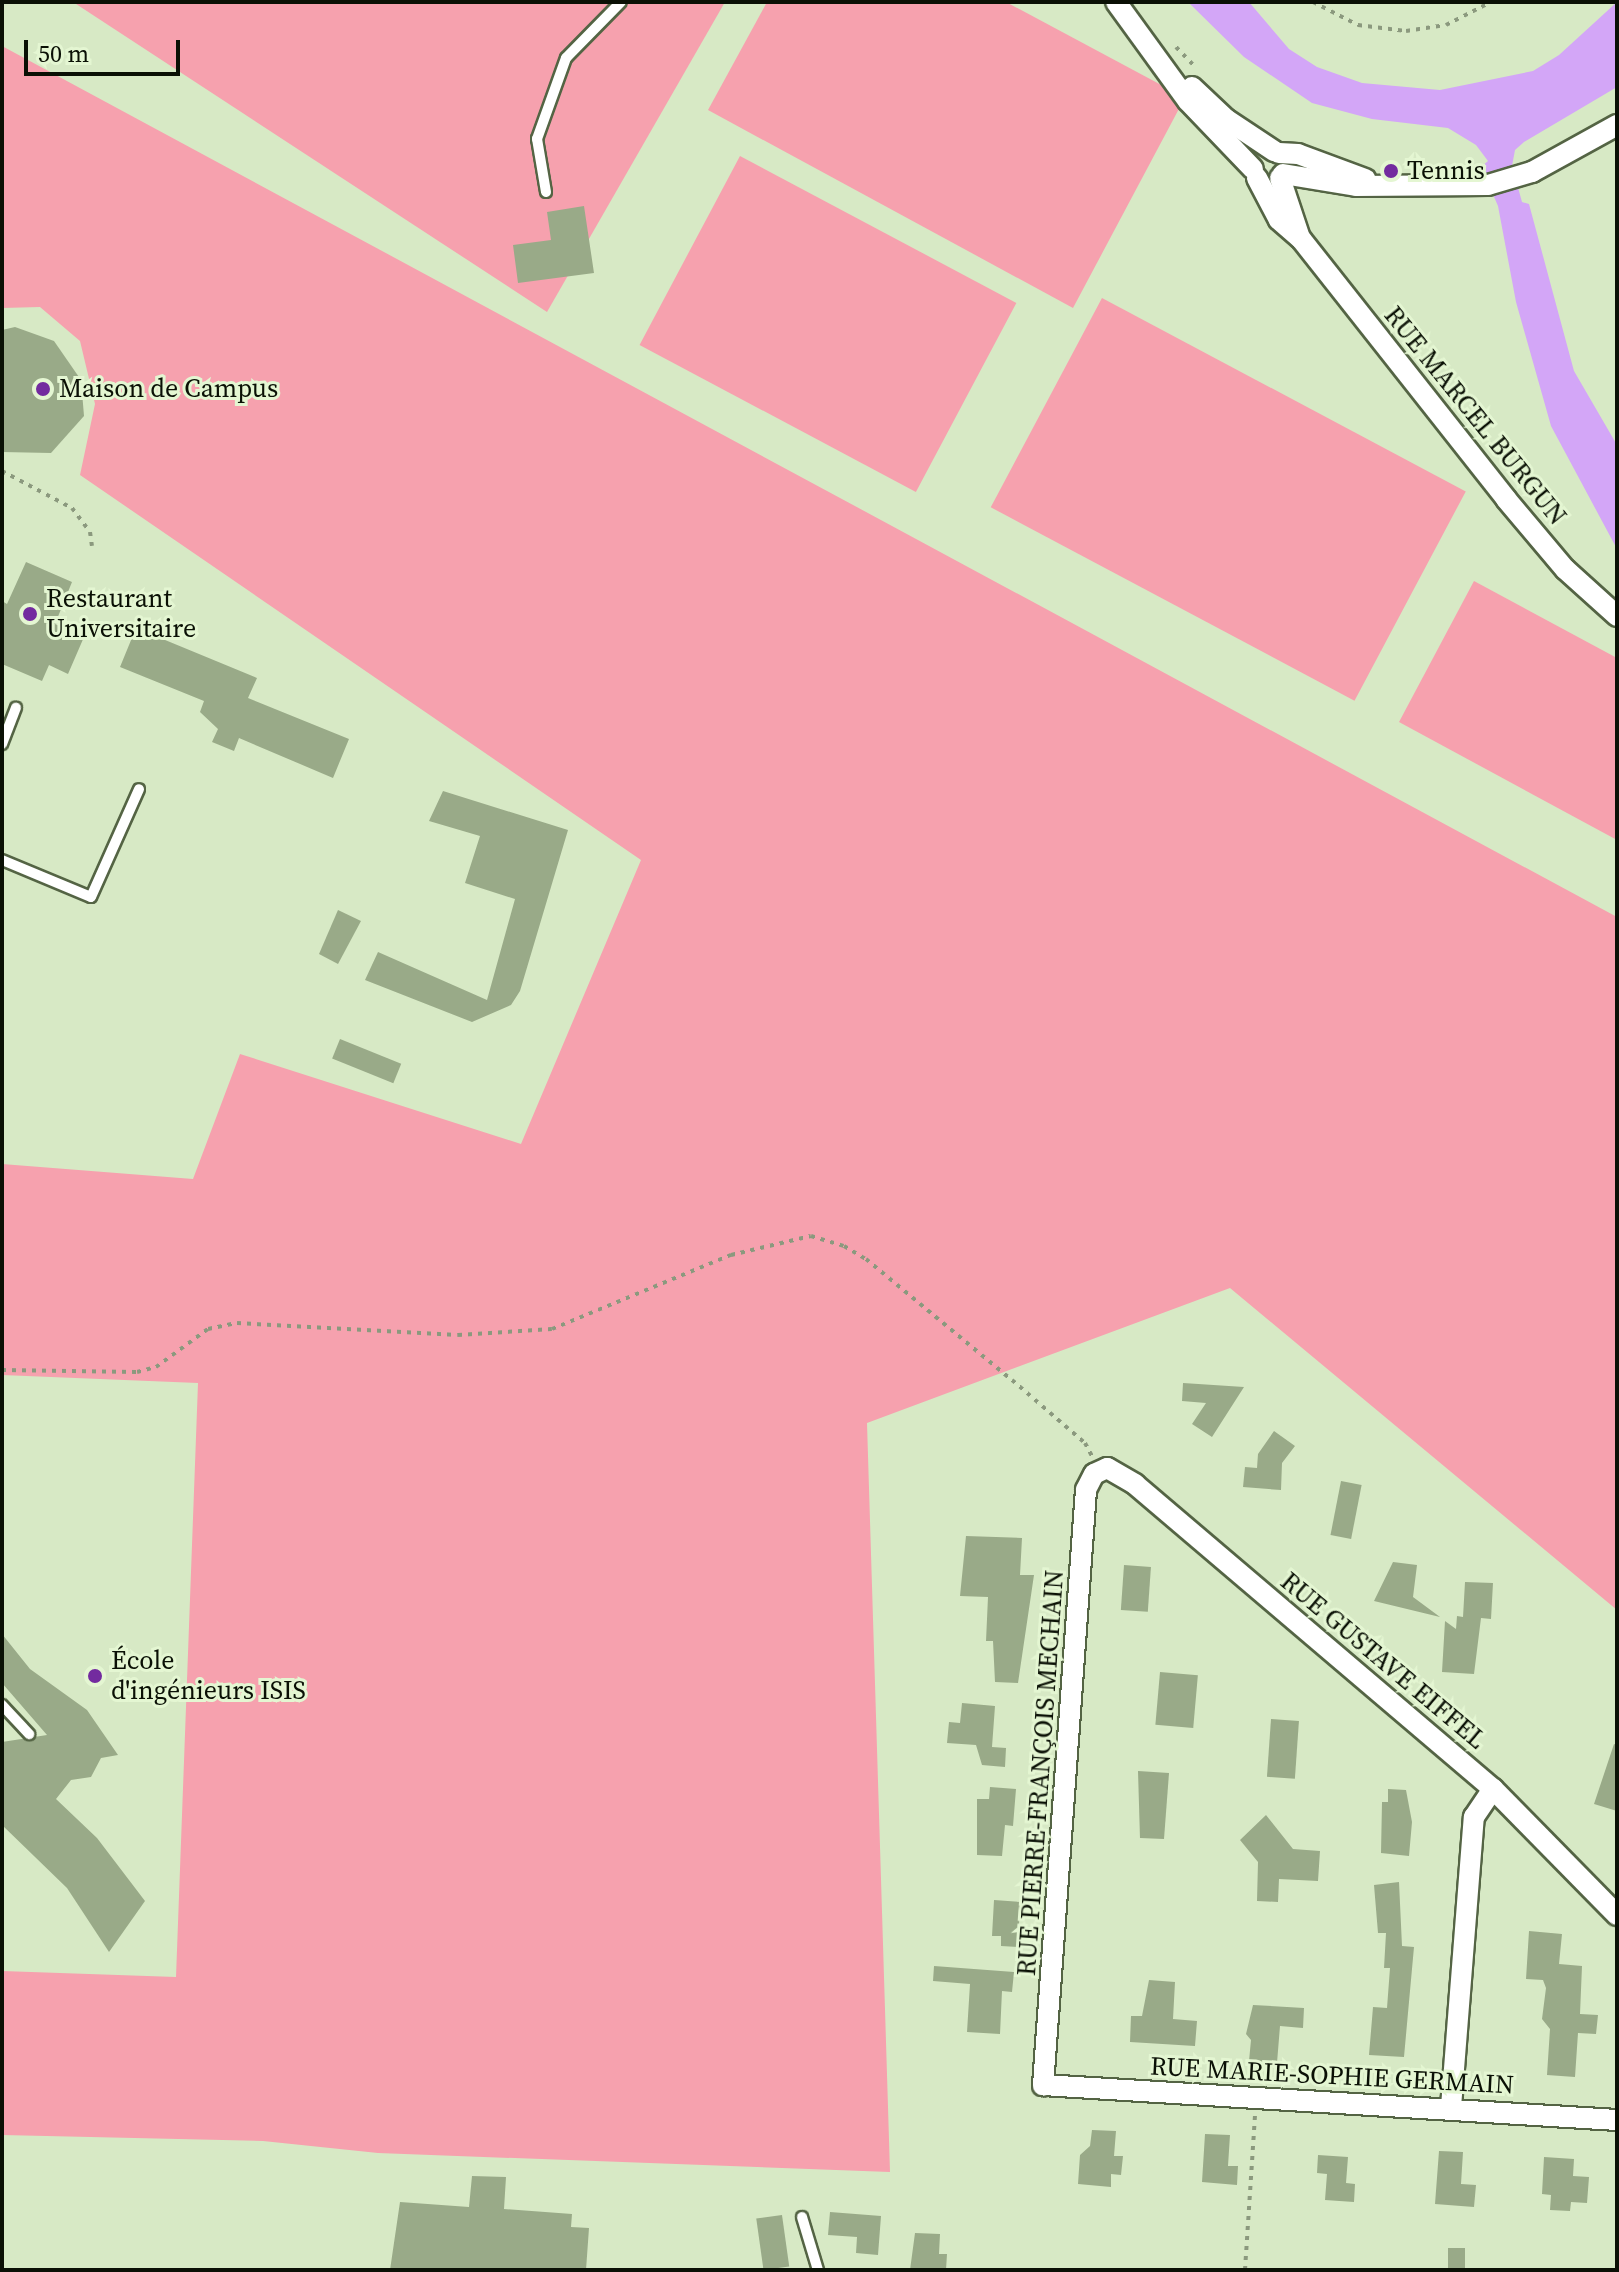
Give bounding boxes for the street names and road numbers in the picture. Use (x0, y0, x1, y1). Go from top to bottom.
street label: RUE MARCEL BURGUN (1377, 300, 1573, 532)
street label: RUE GUSTAVE EIFFEL (1274, 1566, 1492, 1756)
street label: RUE PIERRE-FRANÇOIS MECHAIN (1011, 1569, 1071, 1977)
street label: RUE MARIE-SOPHIE GERMAIN (1149, 2051, 1515, 2101)

